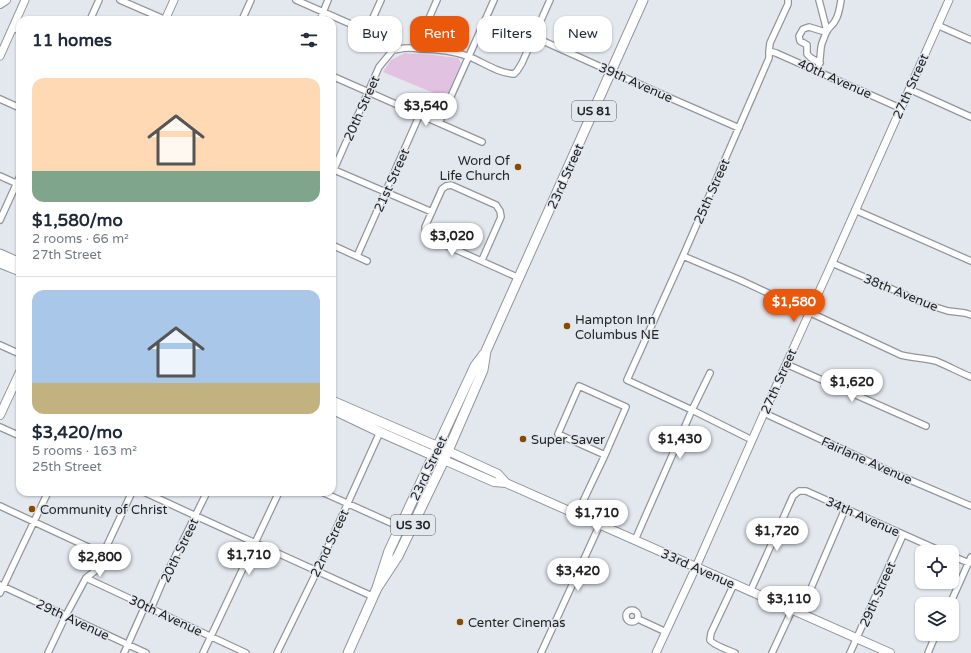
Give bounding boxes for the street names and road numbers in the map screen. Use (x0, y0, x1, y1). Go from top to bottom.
street label: 27th Street (889, 51, 932, 122)
street label: 40th Avenue (795, 56, 874, 102)
street label: 39th Avenue (596, 60, 675, 106)
street label: 20th Street (340, 73, 383, 144)
road number: US 81 (572, 101, 616, 121)
street label: 23rd Street (544, 141, 587, 212)
street label: 21st Street (371, 146, 413, 215)
street label: 25th Street (690, 156, 733, 227)
street label: 38th Avenue (861, 271, 940, 315)
street label: 27th Street (757, 346, 800, 417)
street label: 23rd Street (407, 433, 451, 503)
street label: Fairlane Avenue (818, 434, 915, 488)
street label: 34th Avenue (823, 494, 902, 540)
street label: 22nd Street (307, 507, 353, 580)
road number: US 30 (391, 515, 435, 535)
street label: 20th Street (157, 516, 202, 585)
street label: 33rd Avenue (658, 545, 737, 592)
street label: 29th Street (856, 559, 899, 630)
street label: 30th Avenue (126, 592, 205, 640)
street label: 29th Avenue (33, 596, 112, 644)

